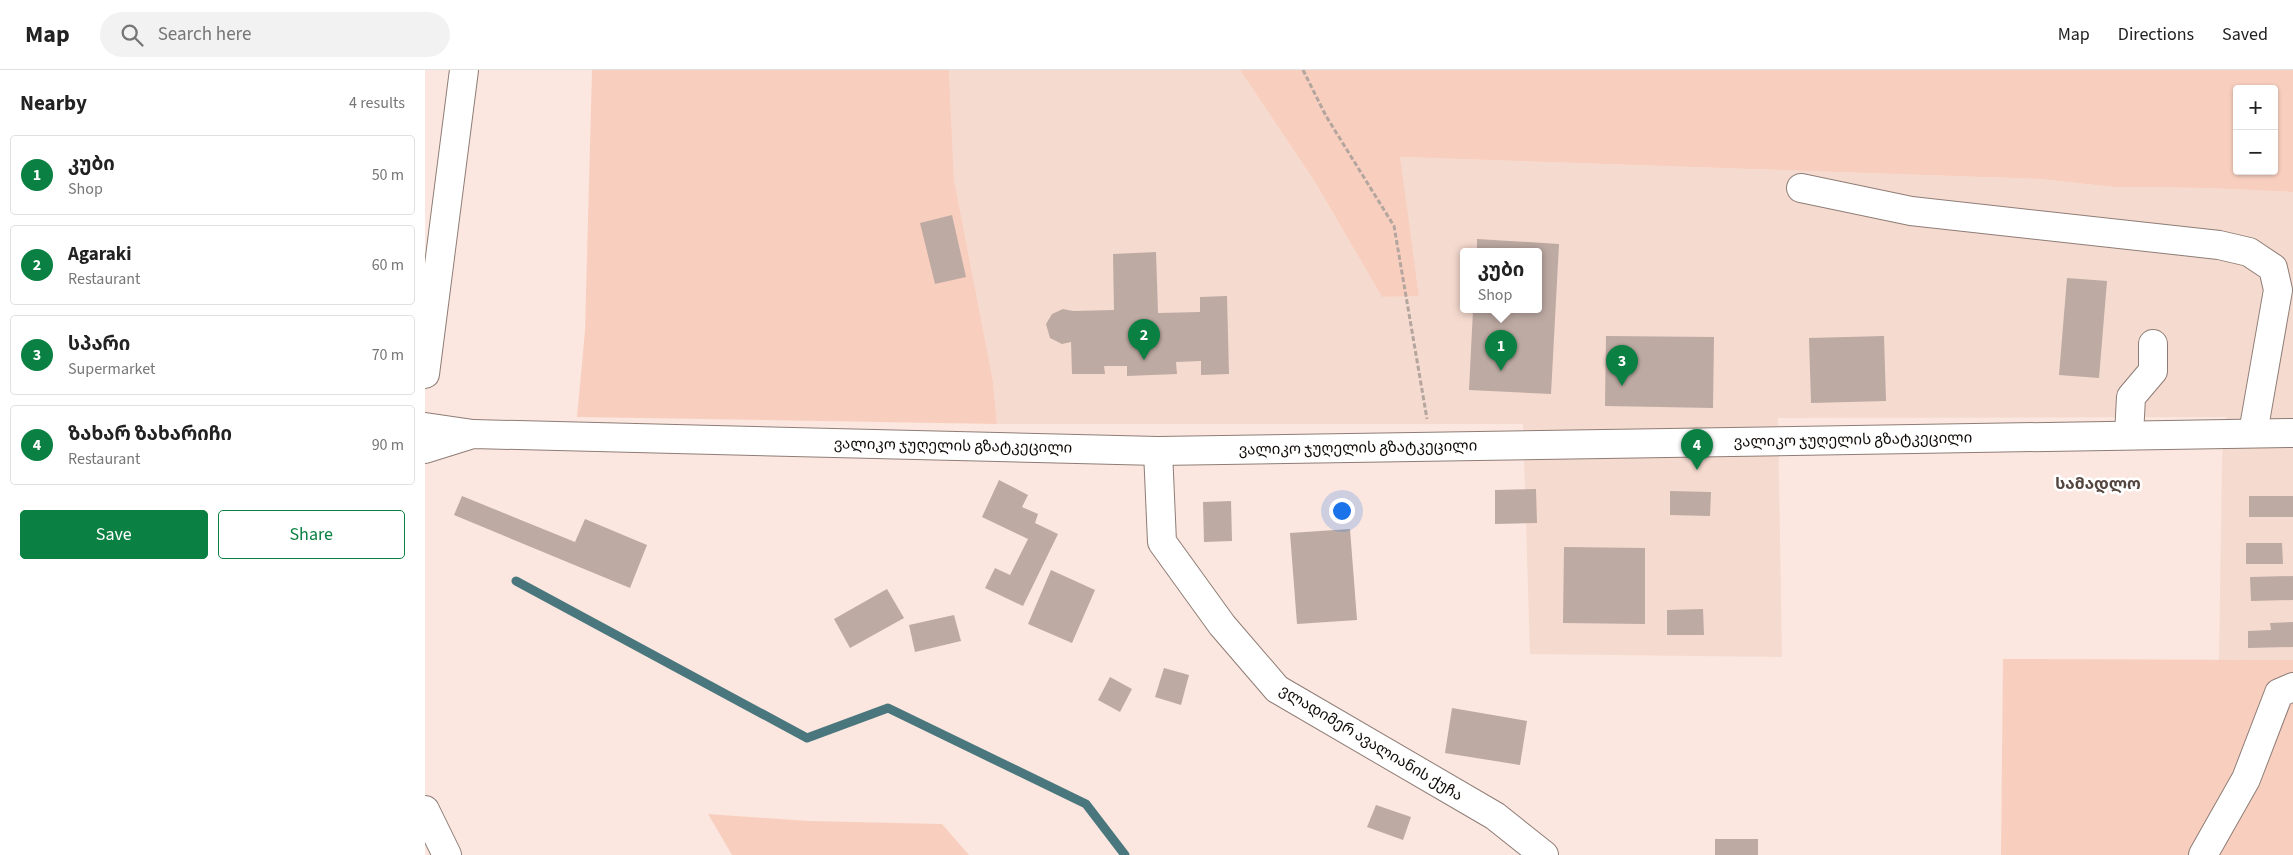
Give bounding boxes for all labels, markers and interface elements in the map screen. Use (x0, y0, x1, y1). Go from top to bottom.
search box (100, 12, 450, 57)
text: Map (25, 17, 70, 52)
icon: search (118, 21, 146, 49)
text: Search here (158, 21, 251, 48)
text: Map (2058, 22, 2090, 47)
text: Directions (2118, 22, 2194, 47)
text: Saved (2222, 22, 2268, 47)
map controls (2233, 85, 2278, 175)
button: + (2233, 85, 2278, 130)
text: Nearby (20, 88, 87, 118)
text: 4 results (349, 92, 405, 114)
button: − (2233, 130, 2278, 175)
text: კუბი (68, 151, 115, 178)
text: 1 (33, 164, 41, 186)
text: 50 m (372, 164, 404, 186)
text: Shop (68, 178, 103, 200)
text: Agaraki (68, 241, 131, 268)
popup (1460, 248, 1542, 313)
text: 2 (33, 254, 41, 276)
text: 60 m (372, 254, 404, 276)
text: კუბი (1478, 257, 1524, 284)
text: Restaurant (68, 268, 141, 290)
text: Shop (1478, 284, 1512, 306)
pin: 2 (1128, 319, 1160, 360)
pin: 1 (1485, 330, 1517, 371)
text: სპარი (68, 331, 130, 358)
text: 3 (33, 344, 41, 366)
text: 70 m (372, 344, 404, 366)
pin: 3 (1606, 345, 1638, 386)
text: Supermarket (68, 358, 155, 380)
text: ზახარ ზახარიჩი (68, 421, 232, 448)
street label: ვალიკო ჯუღელის გზატკეცილი (1734, 427, 1972, 453)
pin: 4 (1681, 429, 1713, 470)
street label: ვალიკო ჯუღელის გზატკეცილი (834, 433, 1072, 459)
text: 4 (33, 434, 41, 456)
text: 90 m (372, 434, 404, 456)
street label: ვალიკო ჯუღელის გზატკეცილი (1239, 435, 1477, 461)
text: Restaurant (68, 448, 141, 470)
district label: სამადლო (2055, 473, 2141, 495)
your location (1329, 498, 1355, 524)
button: Save (20, 510, 208, 559)
button: Share (218, 510, 405, 559)
street label: ვლადიმერ ავალიანის ქუჩა (1276, 680, 1466, 806)

